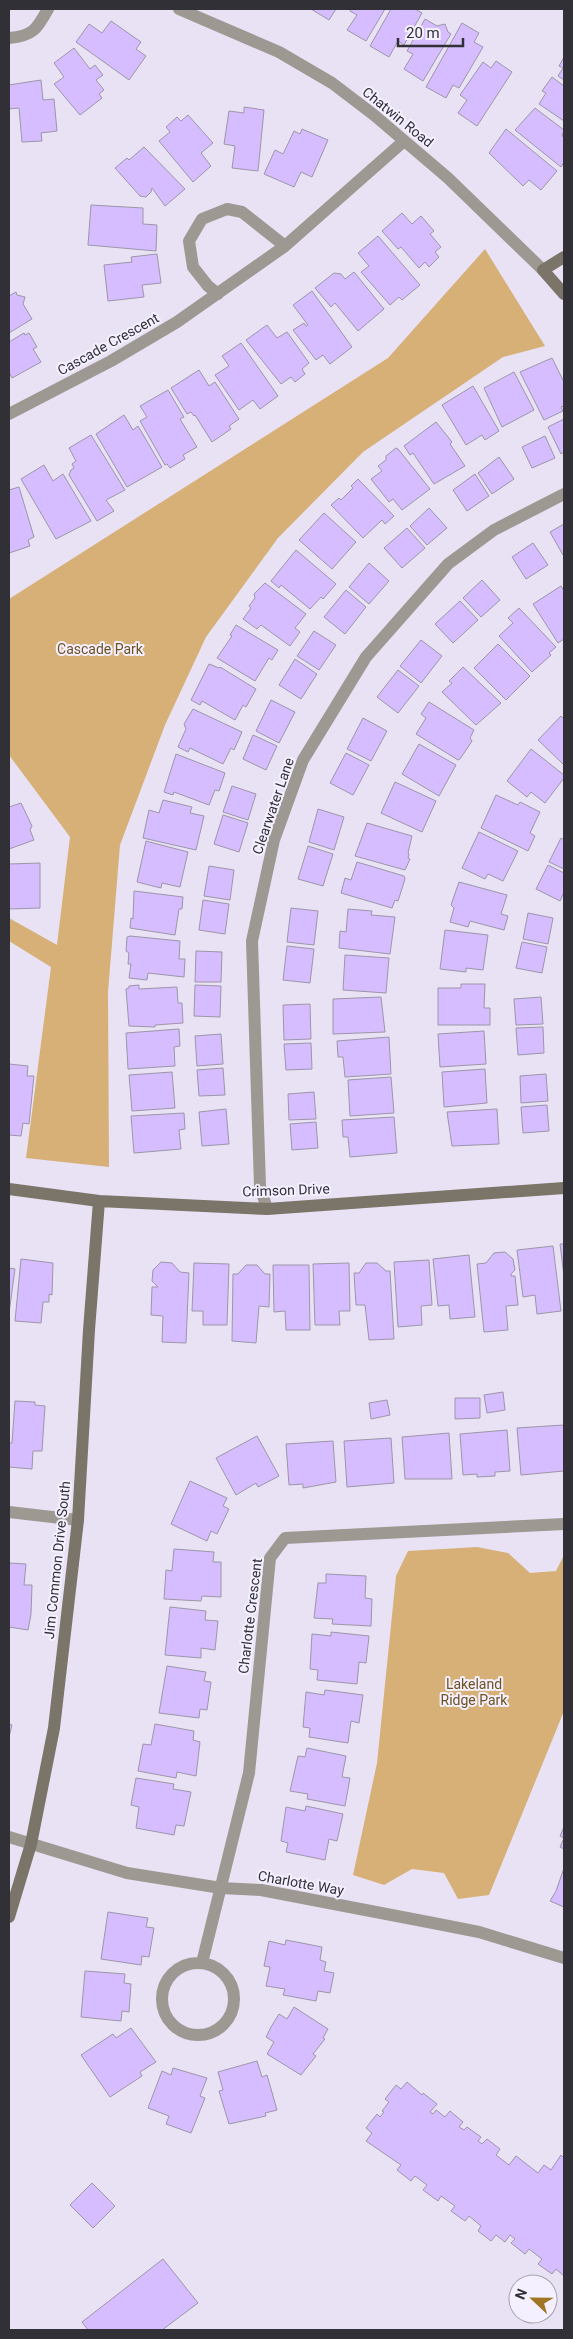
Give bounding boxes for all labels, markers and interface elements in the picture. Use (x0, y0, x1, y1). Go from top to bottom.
scale bar (398, 15, 463, 47)
text: 20 m (406, 24, 440, 42)
street label: Chatwin Road (359, 84, 437, 150)
street label: Cascade Crescent (55, 309, 162, 378)
park label: Cascade Park (57, 641, 144, 657)
street label: Clearwater Lane (249, 756, 297, 856)
street label: Crimson Drive (242, 1180, 330, 1200)
street label: Jim Common Drive South (41, 1480, 73, 1640)
street label: Charlotte Crescent (235, 1557, 265, 1675)
park label: Lakeland Ridge Park (441, 1676, 508, 1708)
street label: Charlotte Way (257, 1868, 346, 1898)
north arrow (508, 2274, 558, 2324)
text: N (512, 2287, 530, 2302)

